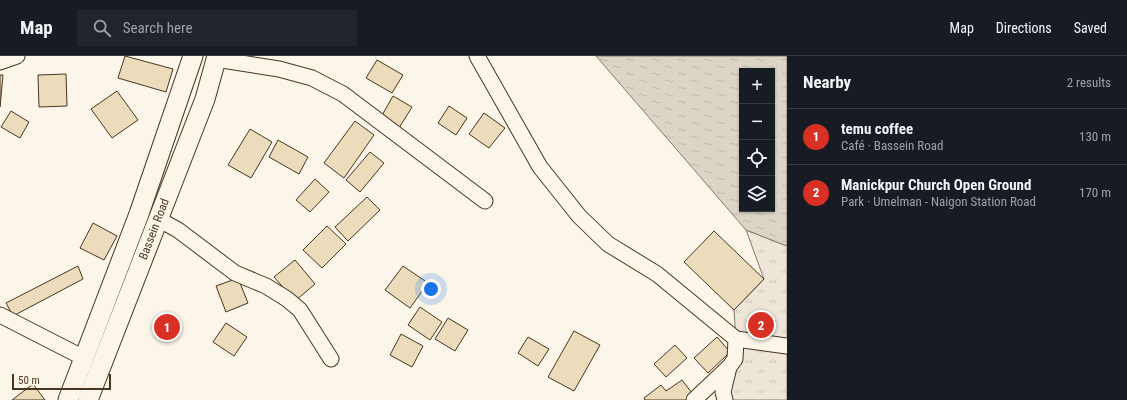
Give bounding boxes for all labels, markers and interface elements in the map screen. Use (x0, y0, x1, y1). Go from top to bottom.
search box (77, 10, 357, 46)
text: Map (20, 16, 53, 39)
icon: search (91, 17, 113, 39)
text: Search here (123, 19, 193, 37)
text: Map (950, 20, 974, 36)
text: Directions (996, 20, 1052, 36)
text: Saved (1074, 20, 1107, 36)
map controls (739, 68, 775, 212)
button: + (739, 68, 775, 104)
text: Nearby (803, 72, 851, 92)
text: 2 results (1067, 75, 1111, 90)
button: − (739, 104, 775, 140)
text: temu coffee (841, 120, 913, 138)
text: 1 (813, 129, 819, 144)
text: 130 m (1079, 129, 1111, 144)
text: Café · Bassein Road (841, 138, 943, 153)
button: locate (739, 140, 775, 176)
button: layers (739, 176, 775, 212)
text: Manickpur Church Open Ground (841, 176, 1031, 194)
text: 2 (813, 185, 819, 200)
text: 170 m (1079, 185, 1111, 200)
text: Park · Umelman - Naigon Station Road (841, 194, 1036, 209)
street label: Bassein Road (136, 196, 172, 262)
your location (421, 279, 441, 299)
pin: 2 (748, 310, 774, 340)
pin: 1 (154, 312, 180, 342)
scale bar (12, 372, 111, 391)
text: 50 m (18, 374, 40, 387)

